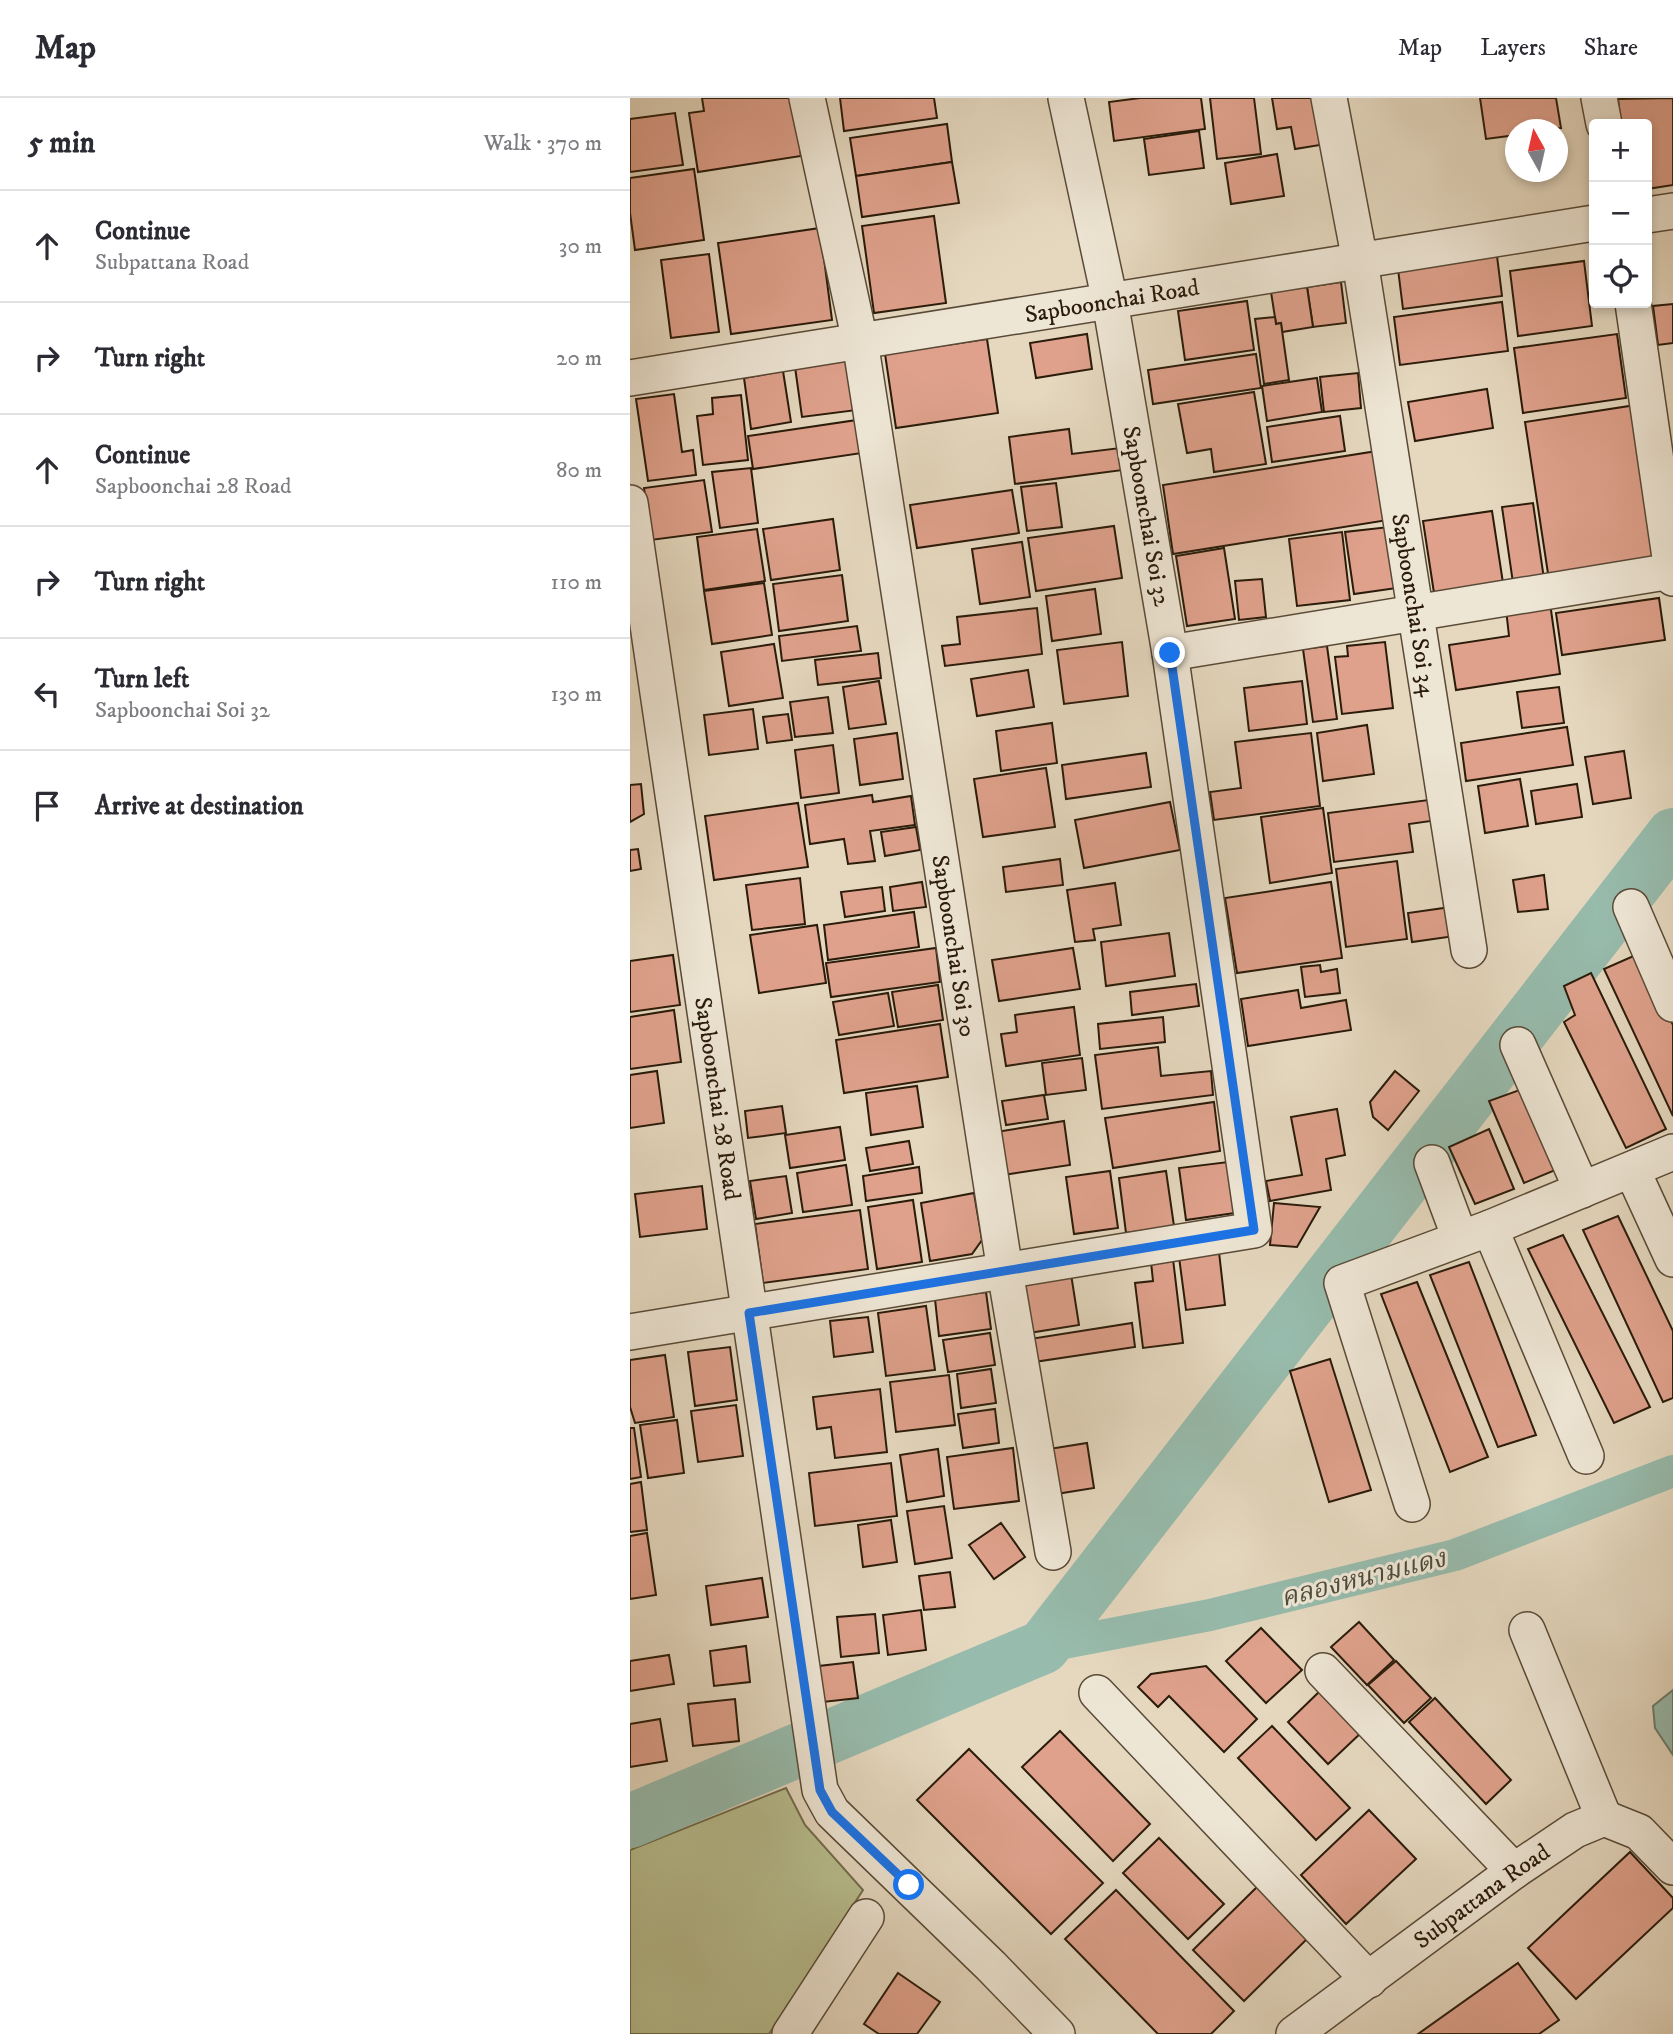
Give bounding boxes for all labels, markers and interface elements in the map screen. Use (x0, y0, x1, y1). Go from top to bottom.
text: Map (35, 28, 96, 69)
text: Map (1398, 33, 1442, 63)
text: Layers (1480, 33, 1546, 63)
text: Share (1584, 33, 1638, 63)
north arrow (1505, 119, 1568, 182)
map controls (1589, 119, 1652, 308)
button: + (1589, 119, 1652, 182)
text: 5 min (28, 125, 95, 162)
text: Walk · 370 m (484, 129, 602, 158)
button: − (1589, 182, 1652, 245)
text: Continue (95, 215, 190, 248)
icon: ahead (28, 227, 66, 265)
text: 30 m (559, 232, 602, 261)
button: locate (1589, 245, 1652, 308)
text: Subpattana Road (95, 248, 249, 277)
street label: Sapboonchai Road (1023, 273, 1201, 330)
icon: right (28, 339, 66, 377)
text: Turn right (95, 342, 205, 375)
text: 20 m (556, 344, 602, 373)
street label: Sapboonchai Soi 32 (1115, 424, 1177, 609)
text: Continue (95, 439, 190, 472)
icon: ahead (28, 451, 66, 489)
text: 80 m (556, 456, 602, 485)
text: Sapboonchai 28 Road (95, 472, 291, 501)
street label: Sapboonchai Soi 34 (1384, 511, 1443, 700)
icon: right (28, 563, 66, 601)
text: Turn right (95, 566, 205, 599)
text: 110 m (551, 568, 602, 597)
route end (1154, 637, 1185, 668)
text: Turn left (95, 663, 189, 696)
icon: left (28, 675, 66, 713)
text: 130 m (550, 680, 602, 709)
text: Sapboonchai Soi 32 (95, 696, 270, 725)
icon: arrive (28, 787, 66, 825)
text: Arrive at destination (95, 790, 304, 823)
street label: Sapboonchai Soi 30 (924, 853, 982, 1039)
street label: Sapboonchai 28 Road (687, 995, 747, 1202)
water label: คลองหนามแดง (1277, 1542, 1450, 1615)
street label: Subpattana Road (1408, 1837, 1556, 1956)
route start (893, 1869, 924, 1900)

